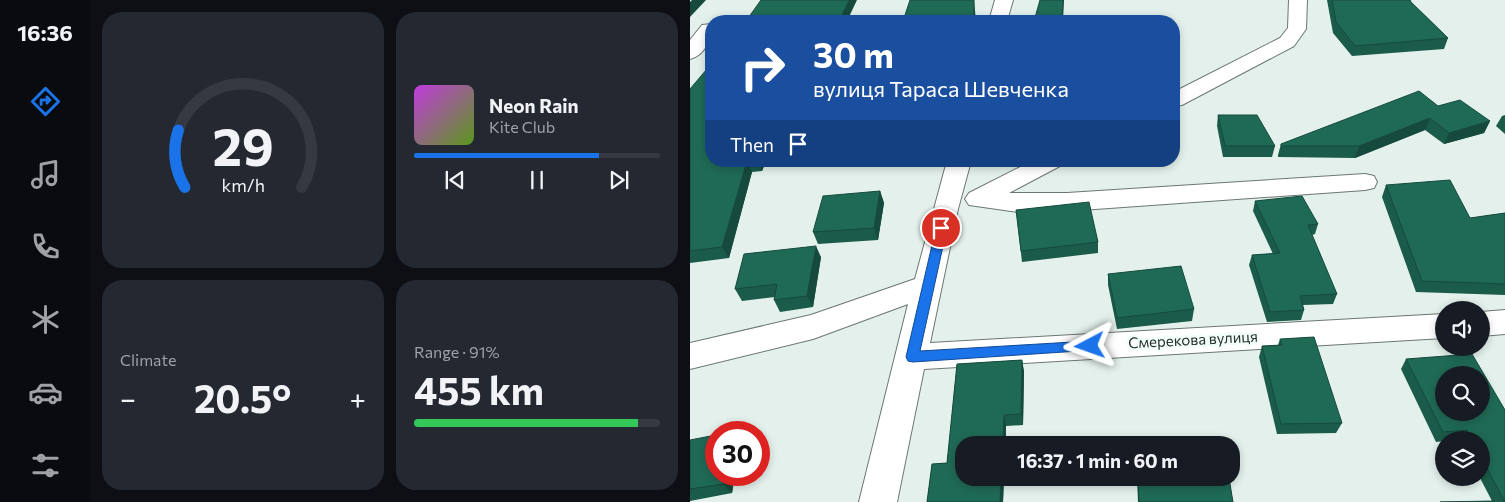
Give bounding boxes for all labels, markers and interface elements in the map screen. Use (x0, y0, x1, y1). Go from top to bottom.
text: 16:36 (17, 19, 73, 46)
text: 30 m (813, 32, 894, 75)
icon: right (730, 35, 795, 100)
text: вулиця Тараса Шевченка (813, 75, 1069, 102)
icon: directions (28, 84, 63, 119)
text: Neon Rain (489, 94, 579, 117)
text: 29 (212, 113, 274, 177)
text: Kite Club (489, 117, 555, 136)
icon: arrive (784, 130, 812, 158)
text: Then (730, 133, 774, 156)
icon: music (28, 157, 63, 192)
icon: previous (441, 166, 469, 194)
icon: pause (523, 166, 551, 194)
icon: next (605, 166, 633, 194)
text: km/h (221, 174, 265, 196)
pin (920, 207, 962, 249)
icon: arrive (927, 214, 955, 242)
icon: phone (28, 229, 63, 264)
map controls (1435, 301, 1490, 486)
button: sound (1435, 301, 1490, 356)
icon: climate (28, 302, 63, 337)
position arrow (1063, 319, 1115, 371)
street label: Смерекова вулиця (1128, 327, 1258, 351)
text: Range · 91% (414, 342, 500, 361)
text: Climate (120, 350, 176, 369)
text: 455 km (414, 366, 544, 413)
button: search (1435, 366, 1490, 421)
text: 20.5° (194, 374, 291, 421)
icon: car (28, 375, 63, 410)
text: − (120, 381, 136, 415)
text: + (350, 381, 366, 415)
speed limit sign: 30 (705, 421, 770, 486)
button: layers (1435, 431, 1490, 486)
icon: filters (28, 448, 63, 483)
text: 16:37 · 1 min · 60 m (1017, 449, 1178, 472)

